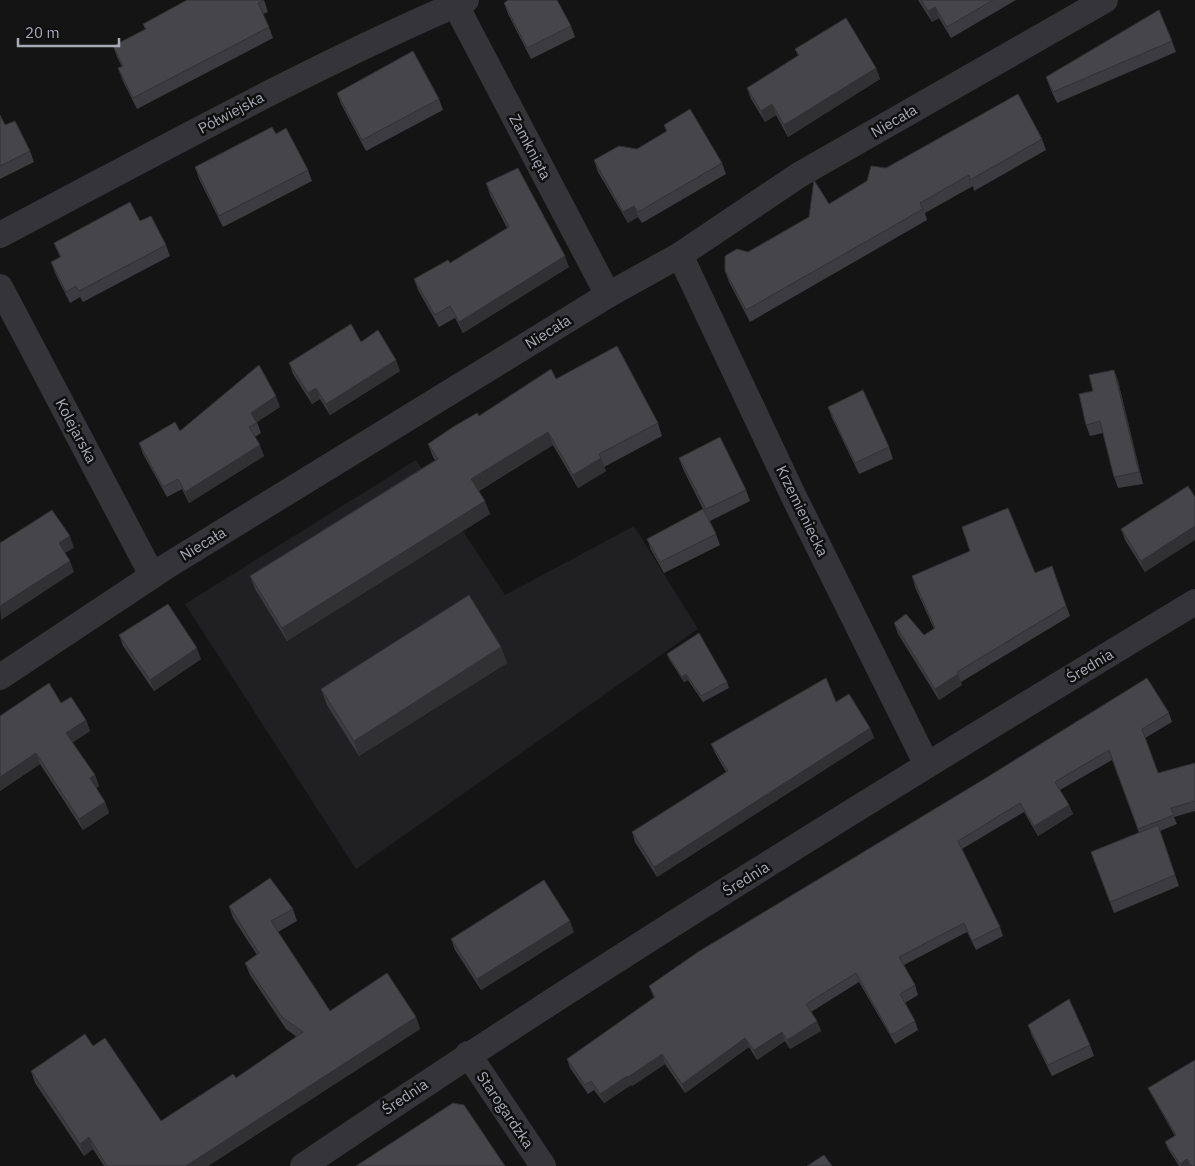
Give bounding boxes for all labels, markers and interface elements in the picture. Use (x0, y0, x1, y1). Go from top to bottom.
scale bar (18, 15, 119, 47)
text: 20 m (25, 23, 60, 42)
street label: Półwiejska (195, 87, 267, 138)
street label: Niecała (867, 100, 920, 141)
street label: Zamknięta (505, 111, 556, 183)
street label: Niecała (521, 310, 574, 353)
street label: Kolejarska (52, 395, 101, 466)
street label: Krzemieniecka (772, 462, 833, 559)
street label: Niecała (176, 522, 229, 565)
street label: Średnia (1063, 644, 1117, 687)
street label: Średnia (719, 857, 773, 900)
street label: Starogardzka (473, 1068, 538, 1152)
street label: Średnia (378, 1074, 431, 1119)

